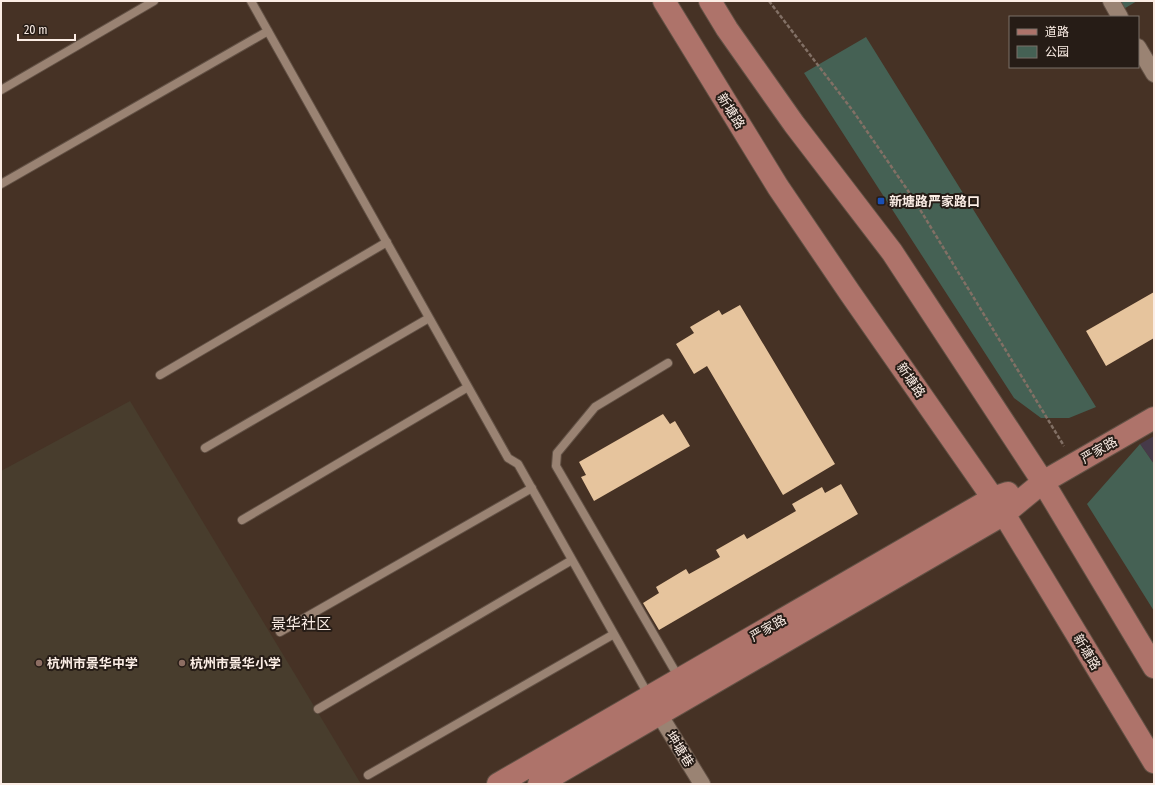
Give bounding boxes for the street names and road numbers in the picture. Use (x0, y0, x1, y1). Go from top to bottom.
street label: 新塘路 (714, 90, 748, 132)
street label: 新塘路 (894, 360, 928, 400)
street label: 严家路 (1078, 434, 1120, 466)
street label: 严家路 (747, 612, 789, 644)
street label: 新塘路 (1071, 631, 1103, 673)
street label: 坤塘巷 (663, 728, 697, 770)

